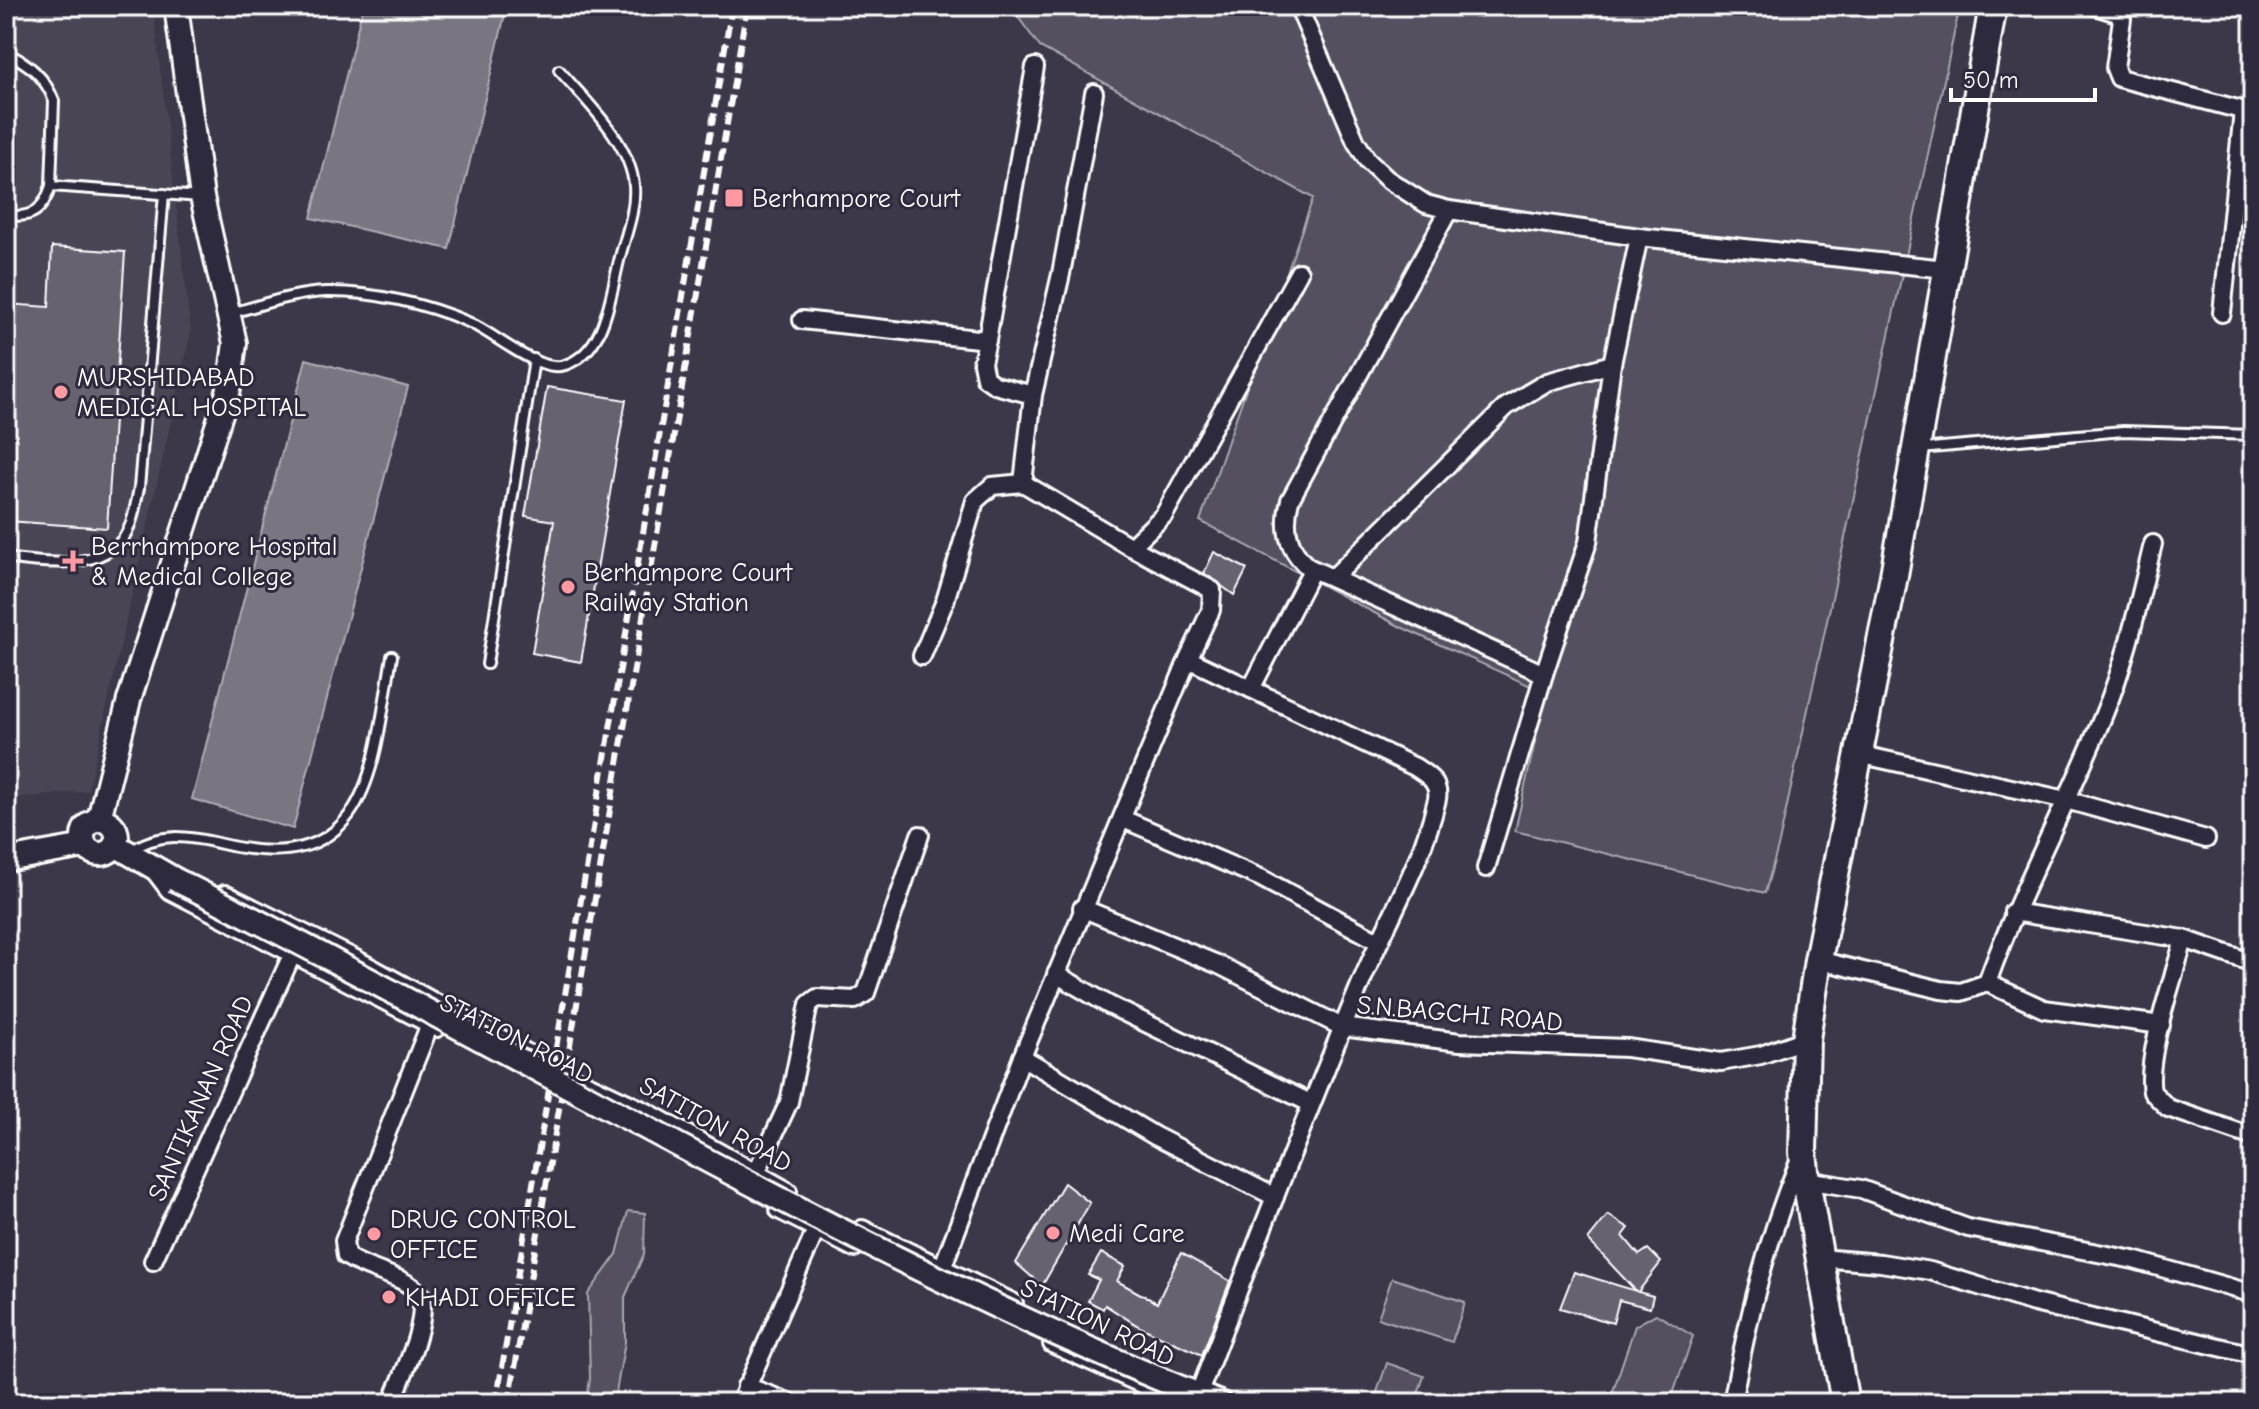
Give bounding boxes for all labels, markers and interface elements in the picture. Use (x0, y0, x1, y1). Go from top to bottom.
scale bar (1951, 52, 2095, 102)
text: 50 m (1963, 66, 2019, 94)
place label: Berhampore Court (752, 184, 962, 214)
marker: Berhampore Court (723, 187, 745, 209)
place label: MURSHIDABAD MEDICAL HOSPITAL (77, 363, 306, 423)
marker: MURSHIDABAD MEDICAL HOSPITAL (52, 383, 70, 401)
place label: Berrhampore Hospital & Medical College (91, 532, 337, 592)
marker: Berrhampore Hospital & Medical College (62, 550, 84, 572)
place label: Berhampore Court Railway Station (584, 558, 794, 618)
marker: Berhampore Court Railway Station (559, 578, 577, 596)
street label: STATION ROAD (435, 987, 598, 1090)
street label: S.N.BAGCHI ROAD (1356, 990, 1564, 1038)
street label: SANTIKANAN ROAD (142, 991, 260, 1206)
street label: SATITON ROAD (634, 1071, 797, 1179)
place label: DRUG CONTROL OFFICE (390, 1205, 576, 1265)
place label: Medi Care (1069, 1219, 1184, 1249)
marker: Medi Care (1044, 1224, 1062, 1242)
marker: DRUG CONTROL OFFICE (365, 1225, 383, 1243)
street label: STATION ROAD (1015, 1273, 1180, 1373)
place label: KHADI OFFICE (405, 1283, 576, 1313)
marker: KHADI OFFICE (380, 1288, 398, 1306)

